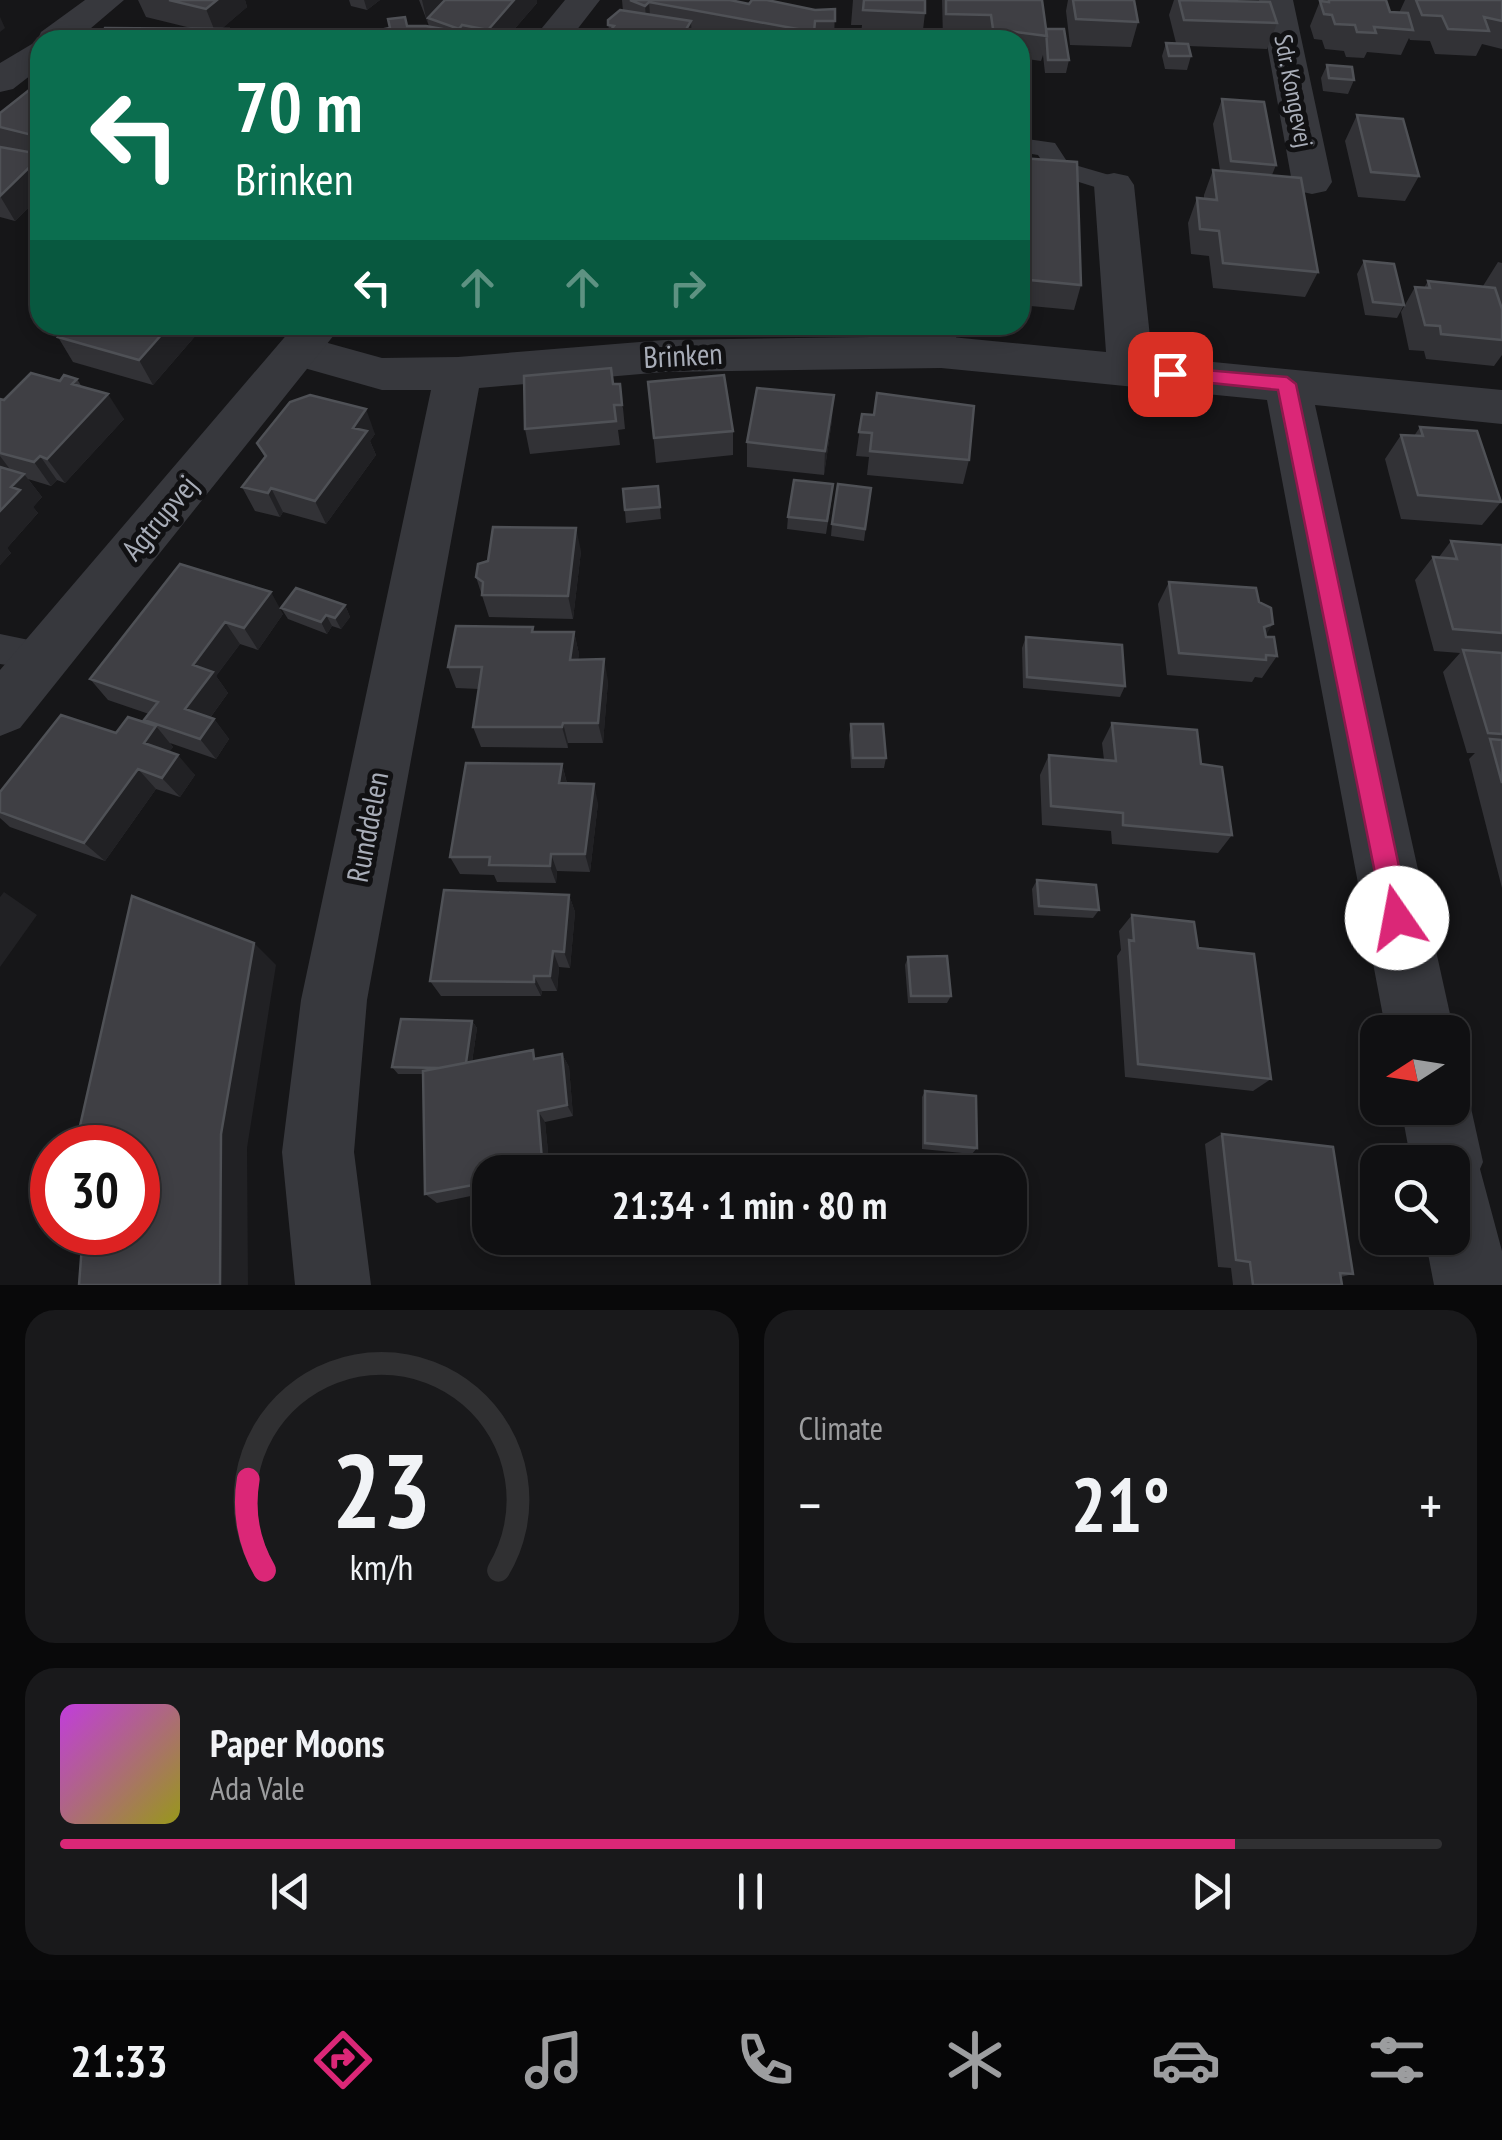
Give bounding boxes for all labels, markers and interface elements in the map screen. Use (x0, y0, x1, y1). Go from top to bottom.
street label: Sdr. Kongevej (1267, 32, 1321, 150)
text: 70 m (235, 61, 363, 151)
icon: left (70, 70, 200, 200)
text: Brinken (235, 149, 353, 207)
icon: left (345, 260, 400, 315)
icon: ahead (450, 260, 505, 315)
icon: ahead (555, 260, 610, 315)
icon: right (660, 260, 715, 315)
pin (1128, 332, 1213, 417)
street label: Brinken (642, 333, 723, 376)
icon: arrive (1143, 347, 1198, 402)
street label: Agtrupvej (112, 466, 206, 568)
street label: Runddelen (337, 768, 396, 885)
position arrow (1345, 866, 1449, 970)
north arrow (1360, 1015, 1470, 1125)
map controls (1360, 1015, 1470, 1255)
speed limit sign: 30 (30, 1125, 160, 1255)
button: search (1360, 1145, 1470, 1255)
text: 21:34 · 1 min · 80 m (612, 1180, 887, 1229)
text: Climate (799, 1407, 883, 1449)
text: 23 (332, 1422, 431, 1557)
text: 21° (1071, 1456, 1170, 1553)
text: − (799, 1469, 821, 1540)
text: + (1419, 1469, 1442, 1540)
text: km/h (350, 1544, 413, 1590)
text: Paper Moons (210, 1718, 385, 1767)
text: Ada Vale (210, 1767, 305, 1809)
icon: previous (263, 1864, 318, 1919)
icon: pause (723, 1864, 778, 1919)
icon: next (1184, 1864, 1239, 1919)
icon: directions (308, 2025, 378, 2095)
icon: music (519, 2025, 589, 2095)
icon: phone (730, 2025, 800, 2095)
icon: climate (940, 2025, 1010, 2095)
icon: car (1151, 2025, 1221, 2095)
icon: filters (1362, 2025, 1432, 2095)
text: 21:33 (70, 2031, 168, 2089)

